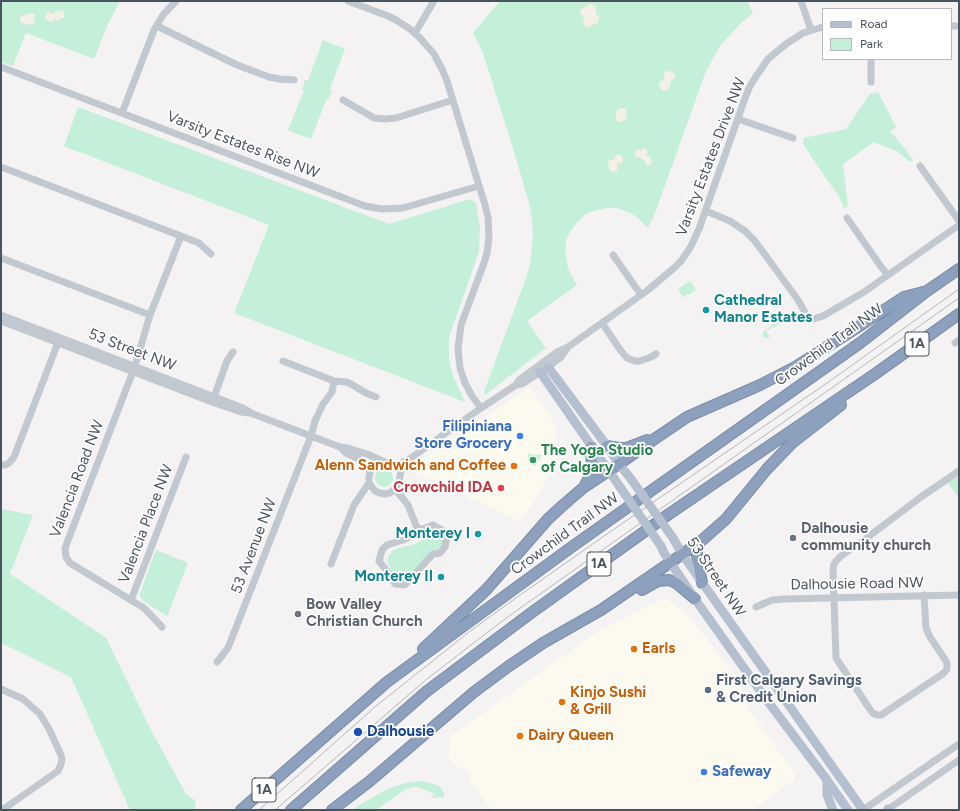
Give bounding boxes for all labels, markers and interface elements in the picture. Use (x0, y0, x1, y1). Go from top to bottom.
legend (822, 8, 952, 60)
text: Road (860, 17, 888, 31)
text: Park (860, 37, 883, 51)
street label: Varsity Estates Drive NW (672, 75, 750, 239)
street label: Varsity Estates Rise NW (164, 108, 322, 182)
place label: Cathedral Manor Estates (714, 292, 812, 327)
street label: Crowchild Trail NW (772, 300, 886, 390)
marker: Cathedral Manor Estates (701, 305, 711, 315)
street label: 53 Street NW (86, 325, 178, 375)
road number: 1A (905, 332, 929, 356)
street label: Valencia Road NW (46, 418, 108, 540)
place label: Filipiniana Store Grocery (414, 418, 512, 453)
marker: Filipiniana Store Grocery (515, 431, 525, 441)
place label: The Yoga Studio of Calgary (541, 442, 653, 477)
marker: The Yoga Studio of Calgary (528, 455, 538, 465)
place label: Alenn Sandwich and Coffee (315, 457, 506, 475)
marker: Alenn Sandwich and Coffee (509, 461, 519, 471)
street label: Valencia Place NW (115, 462, 177, 586)
place label: Crowchild IDA (393, 479, 493, 497)
marker: Crowchild IDA (496, 483, 506, 493)
street label: Crowchild Trail NW (508, 489, 622, 579)
street label: 53 Avenue NW (228, 496, 280, 596)
place label: Dalhousie community church (801, 520, 931, 555)
place label: Monterey I (395, 525, 470, 543)
marker: Monterey I (473, 529, 483, 539)
marker: Dalhousie community church (788, 533, 798, 543)
street label: 53 Street NW (683, 534, 749, 620)
road number: 1A (587, 552, 611, 576)
place label: Monterey II (354, 568, 433, 586)
marker: Monterey II (436, 572, 446, 582)
street label: Dalhousie Road NW (790, 574, 924, 594)
place label: Bow Valley Christian Church (306, 596, 422, 631)
marker: Bow Valley Christian Church (293, 609, 303, 619)
place label: Earls (642, 640, 675, 658)
marker: Earls (629, 644, 639, 654)
place label: First Calgary Savings & Credit Union (716, 672, 862, 707)
place label: Kinjo Sushi & Grill (570, 684, 646, 719)
marker: First Calgary Savings & Credit Union (703, 685, 713, 695)
marker: Kinjo Sushi & Grill (557, 697, 567, 707)
place label: Dalhousie (367, 723, 434, 741)
marker: Dalhousie (352, 726, 364, 738)
place label: Dairy Queen (528, 727, 614, 745)
marker: Dairy Queen (515, 731, 525, 741)
place label: Safeway (712, 763, 772, 781)
marker: Safeway (699, 767, 709, 777)
road number: 1A (252, 778, 276, 802)

